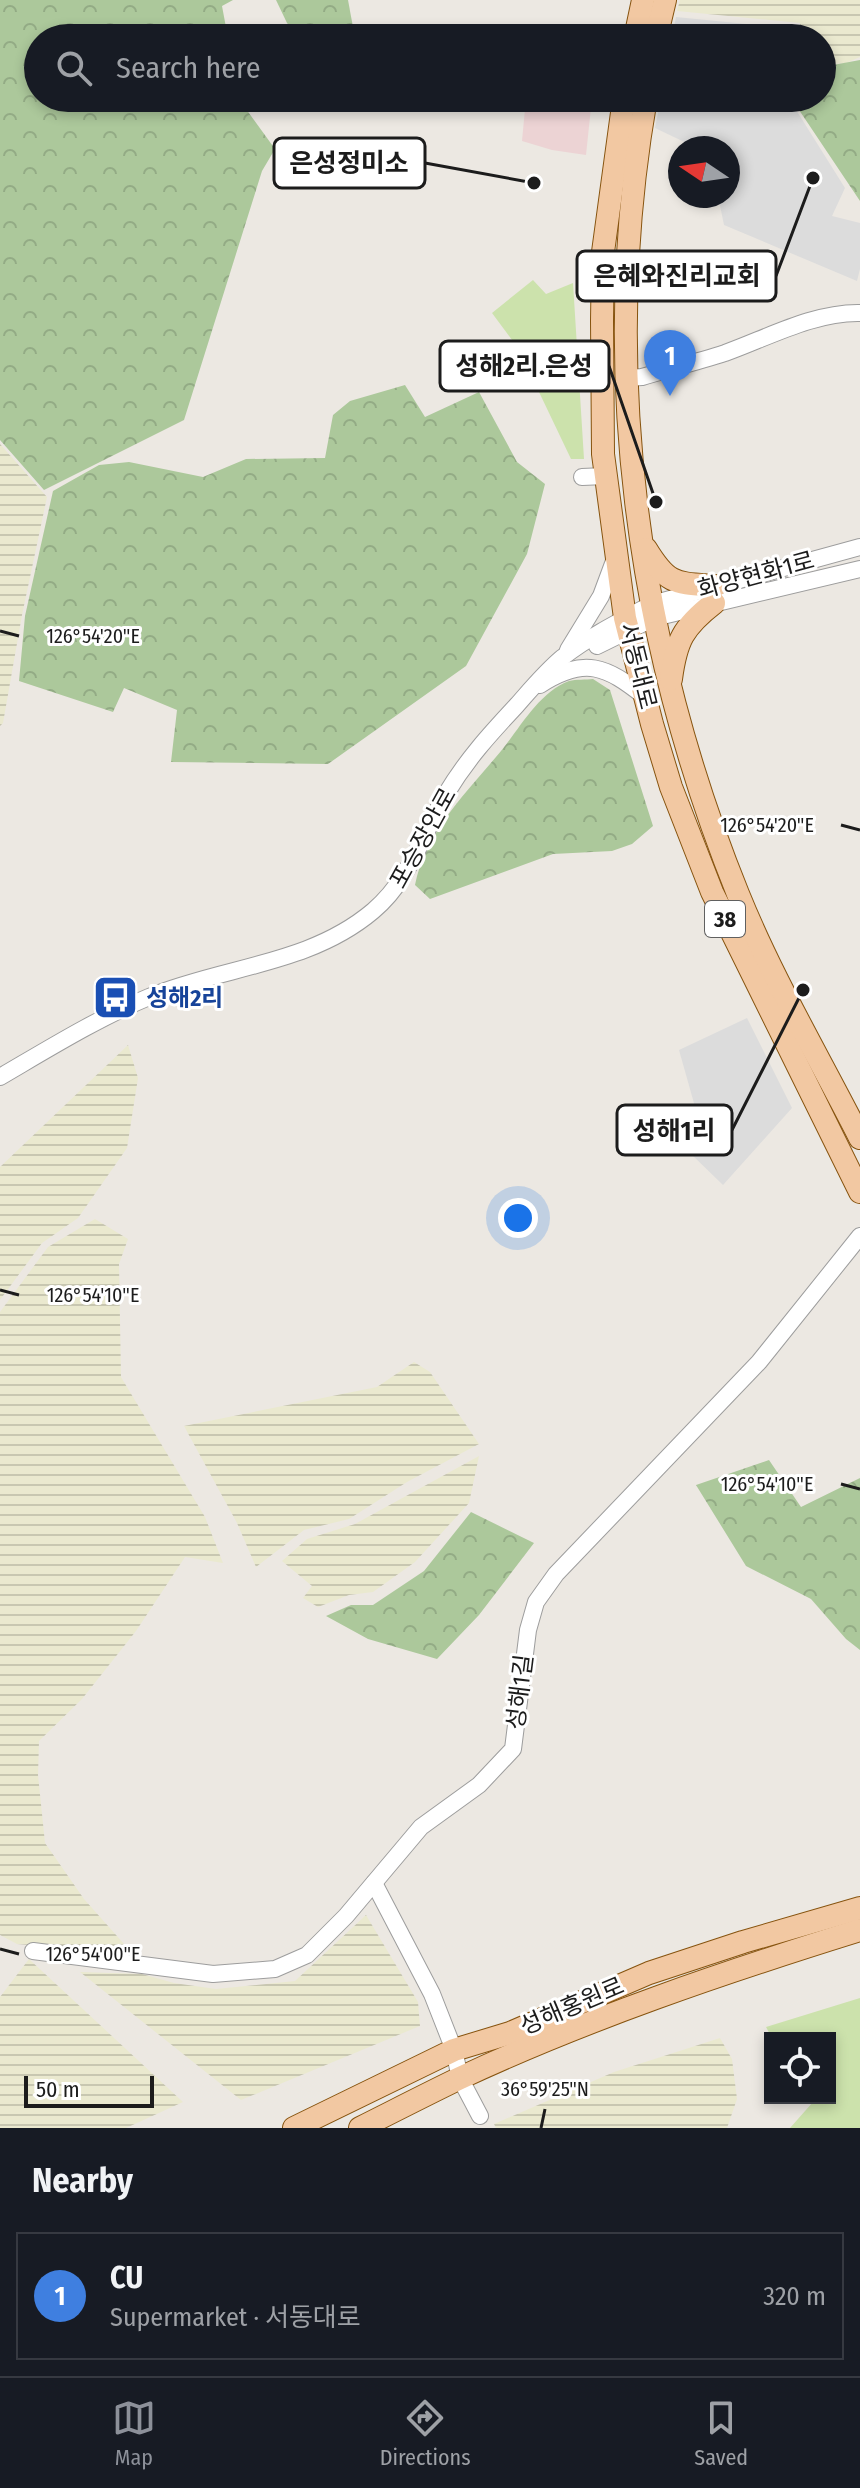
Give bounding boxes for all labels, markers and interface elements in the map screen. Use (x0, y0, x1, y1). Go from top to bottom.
search box (24, 24, 836, 112)
icon: search (52, 46, 96, 90)
text: Search here (116, 50, 261, 86)
north arrow (668, 136, 740, 208)
callout: 은성정미소 (274, 138, 425, 188)
text: 은성정미소 (289, 148, 409, 179)
callout: 은혜와진리교회 (577, 251, 776, 301)
text: 은혜와진리교회 (593, 261, 761, 292)
pin: 1 (644, 330, 696, 396)
callout: 성해2리.은성 (440, 341, 609, 391)
text: 성해2리.은성 (455, 351, 593, 382)
street label: 화양현화1로 (695, 546, 817, 604)
street label: 서동대로 (614, 620, 662, 712)
text: 126°54'20"E (46, 624, 140, 648)
street label: 포승장안로 (384, 783, 462, 893)
text: 126°54'20"E (720, 813, 814, 837)
road number: 38 (705, 901, 745, 937)
bus stop icon: 성해2리 (91, 974, 139, 1022)
place label: 성해2리 (146, 984, 223, 1012)
callout: 성해1리 (617, 1105, 732, 1155)
text: 성해1리 (633, 1116, 715, 1147)
your location (498, 1198, 538, 1238)
text: 126°54'10"E (47, 1283, 139, 1307)
text: 126°54'10"E (721, 1472, 813, 1496)
street label: 성해1길 (501, 1653, 539, 1731)
text: 126°54'00"E (46, 1942, 141, 1966)
street label: 성해홍원로 (516, 1972, 628, 2040)
map controls (764, 2032, 836, 2104)
button: locate (764, 2032, 836, 2104)
scale bar (24, 2072, 154, 2108)
text: 50 m (36, 2076, 80, 2103)
text: 36°59'25"N (501, 2077, 589, 2101)
text: Nearby (32, 2160, 133, 2201)
text: CU (110, 2260, 143, 2296)
text: 1 (55, 2281, 66, 2312)
text: 320 m (763, 2281, 826, 2312)
text: Supermarket · 서동대로 (110, 2302, 361, 2333)
tab: Map (112, 2396, 156, 2471)
tab: Directions (380, 2396, 471, 2471)
tab: Saved (694, 2396, 748, 2471)

